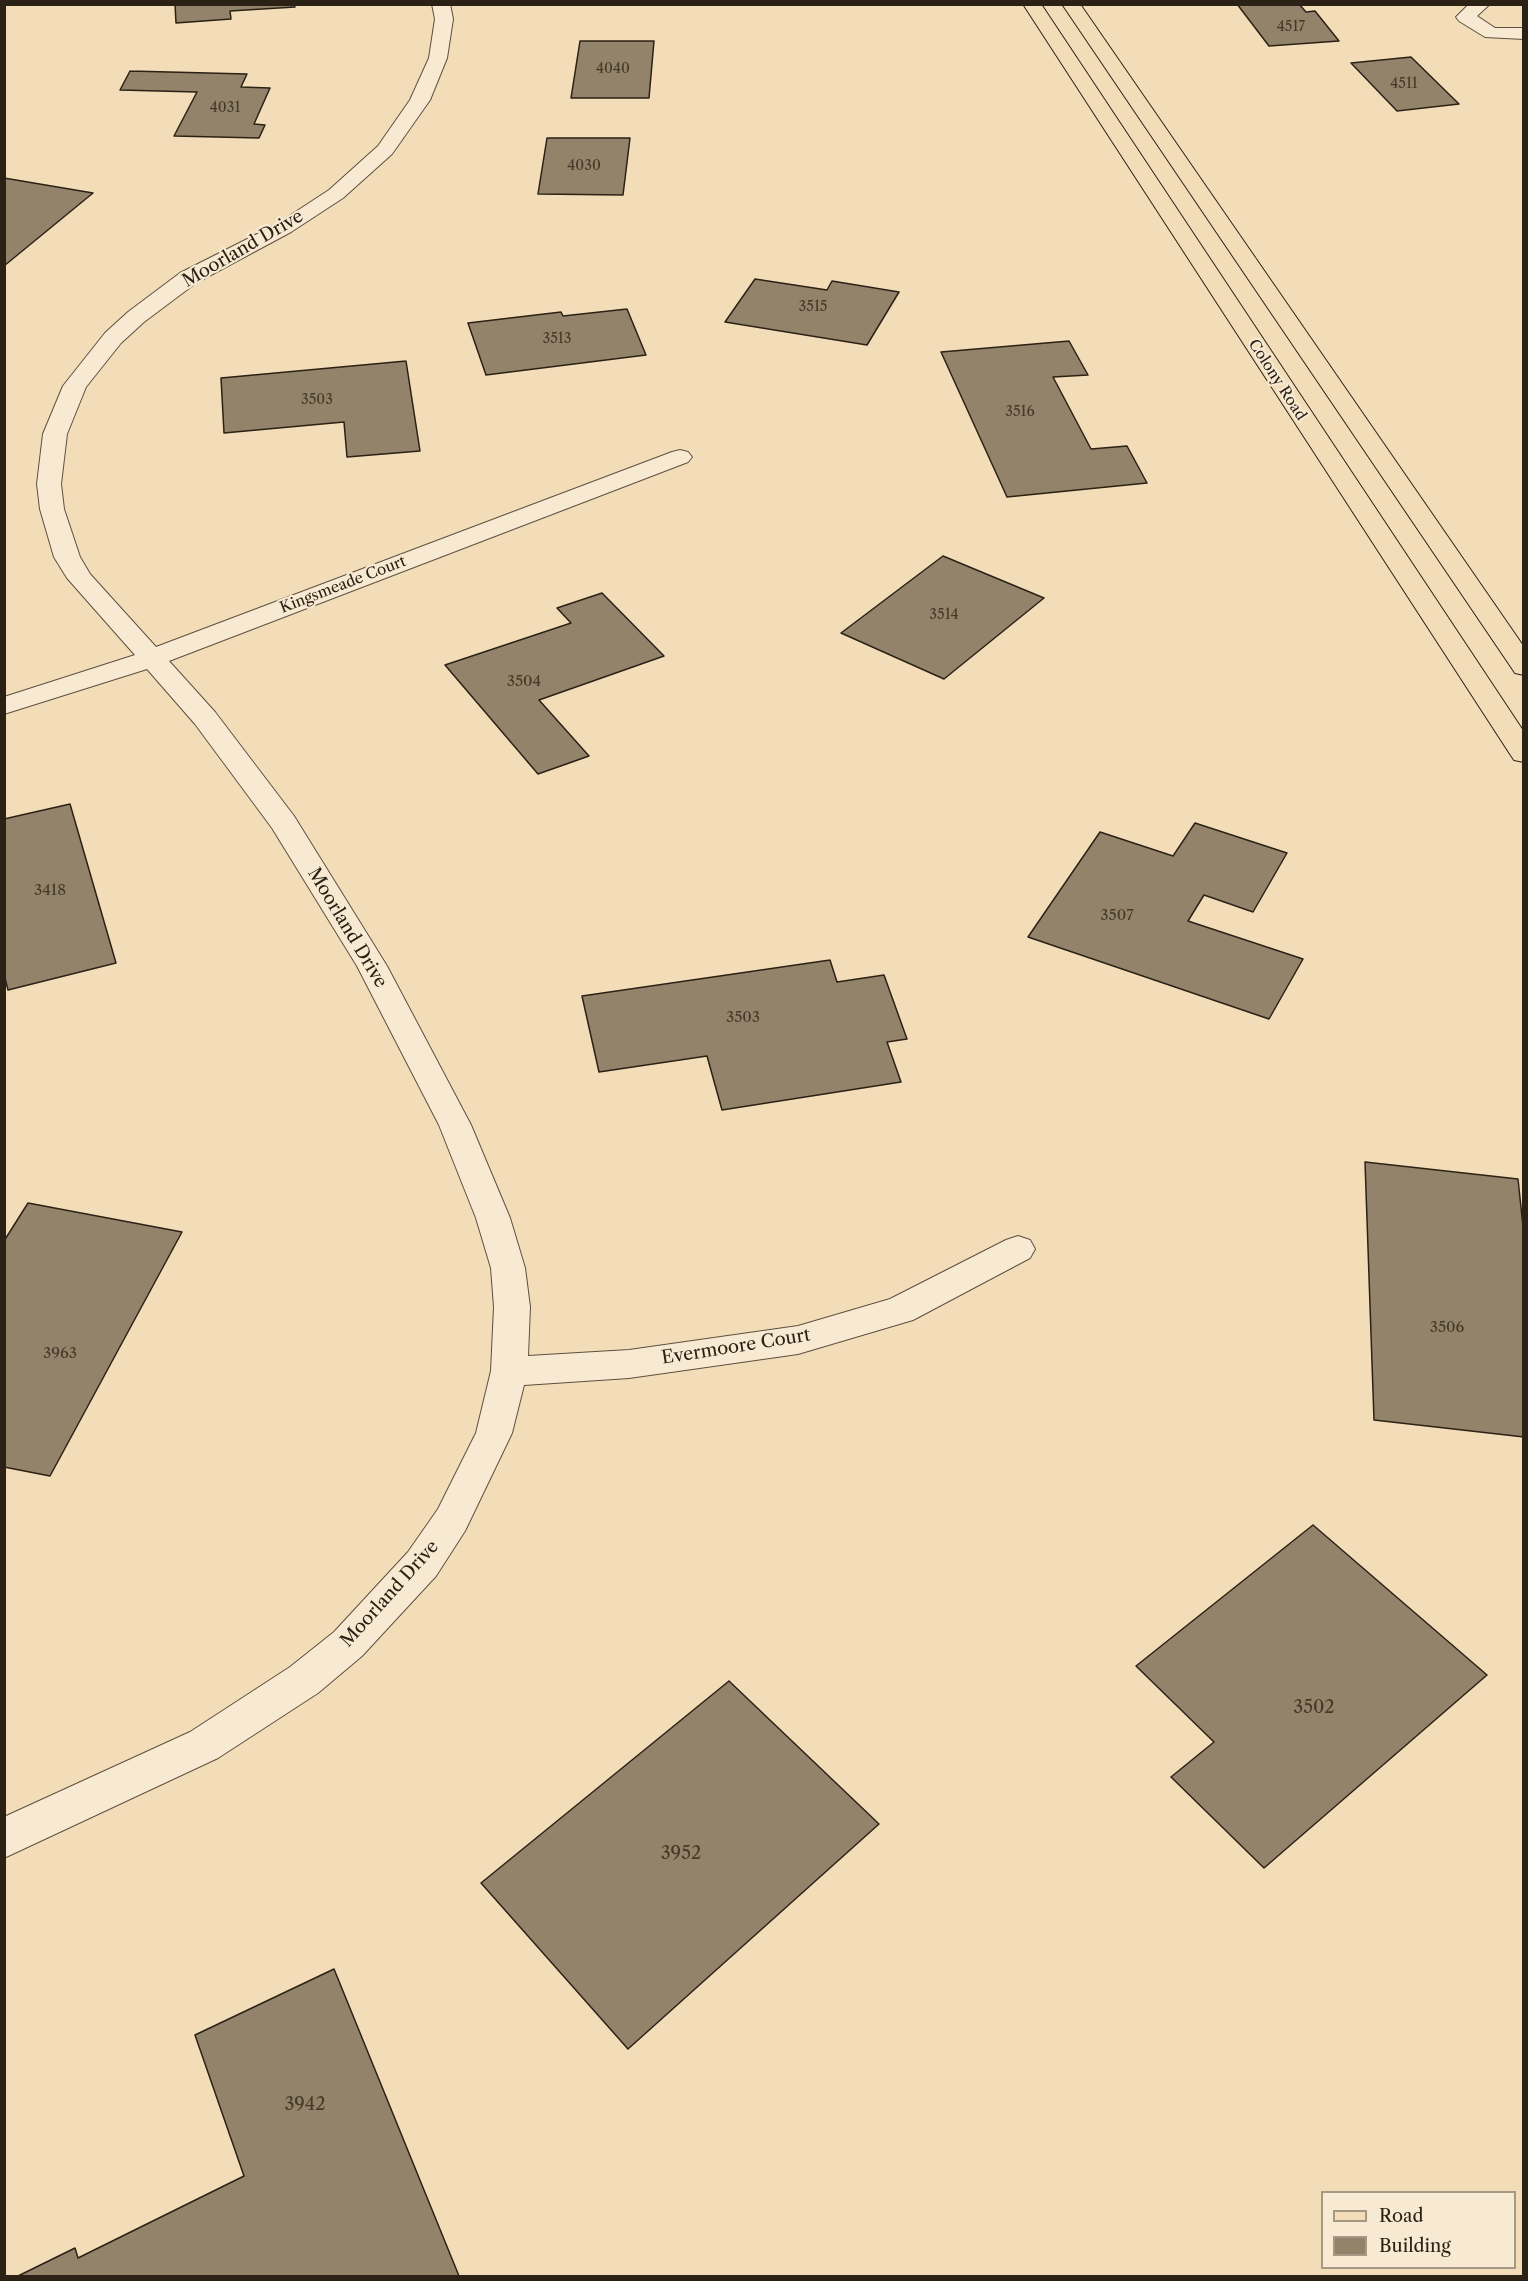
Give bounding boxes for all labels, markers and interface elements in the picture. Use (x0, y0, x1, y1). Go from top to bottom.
house number: 4517 (1277, 19, 1305, 35)
house number: 4040 (596, 61, 630, 77)
house number: 4511 (1390, 76, 1418, 92)
house number: 4031 (210, 100, 240, 116)
house number: 4030 (567, 158, 601, 174)
street label: Moorland Drive (179, 206, 307, 292)
house number: 3515 (799, 299, 827, 315)
house number: 3513 (543, 331, 571, 347)
street label: Colony Road (1244, 336, 1310, 424)
house number: 3503 (301, 392, 333, 408)
house number: 3516 (1005, 404, 1035, 420)
street label: Kingsmeade Court (277, 553, 409, 617)
house number: 3514 (929, 607, 959, 623)
house number: 3504 (507, 673, 541, 691)
street label: Moorland Drive (303, 864, 391, 992)
house number: 3418 (34, 882, 66, 900)
house number: 3507 (1100, 907, 1134, 925)
house number: 3503 (726, 1009, 760, 1027)
house number: 3506 (1430, 1319, 1464, 1337)
street label: Evermoore Court (660, 1325, 812, 1369)
house number: 3963 (43, 1345, 77, 1363)
street label: Moorland Drive (336, 1536, 444, 1652)
house number: 3502 (1293, 1697, 1335, 1719)
house number: 3952 (661, 1843, 701, 1865)
house number: 3942 (284, 2094, 326, 2116)
legend (1321, 2191, 1516, 2269)
text: Road (1379, 2205, 1424, 2227)
text: Building (1379, 2235, 1451, 2257)

